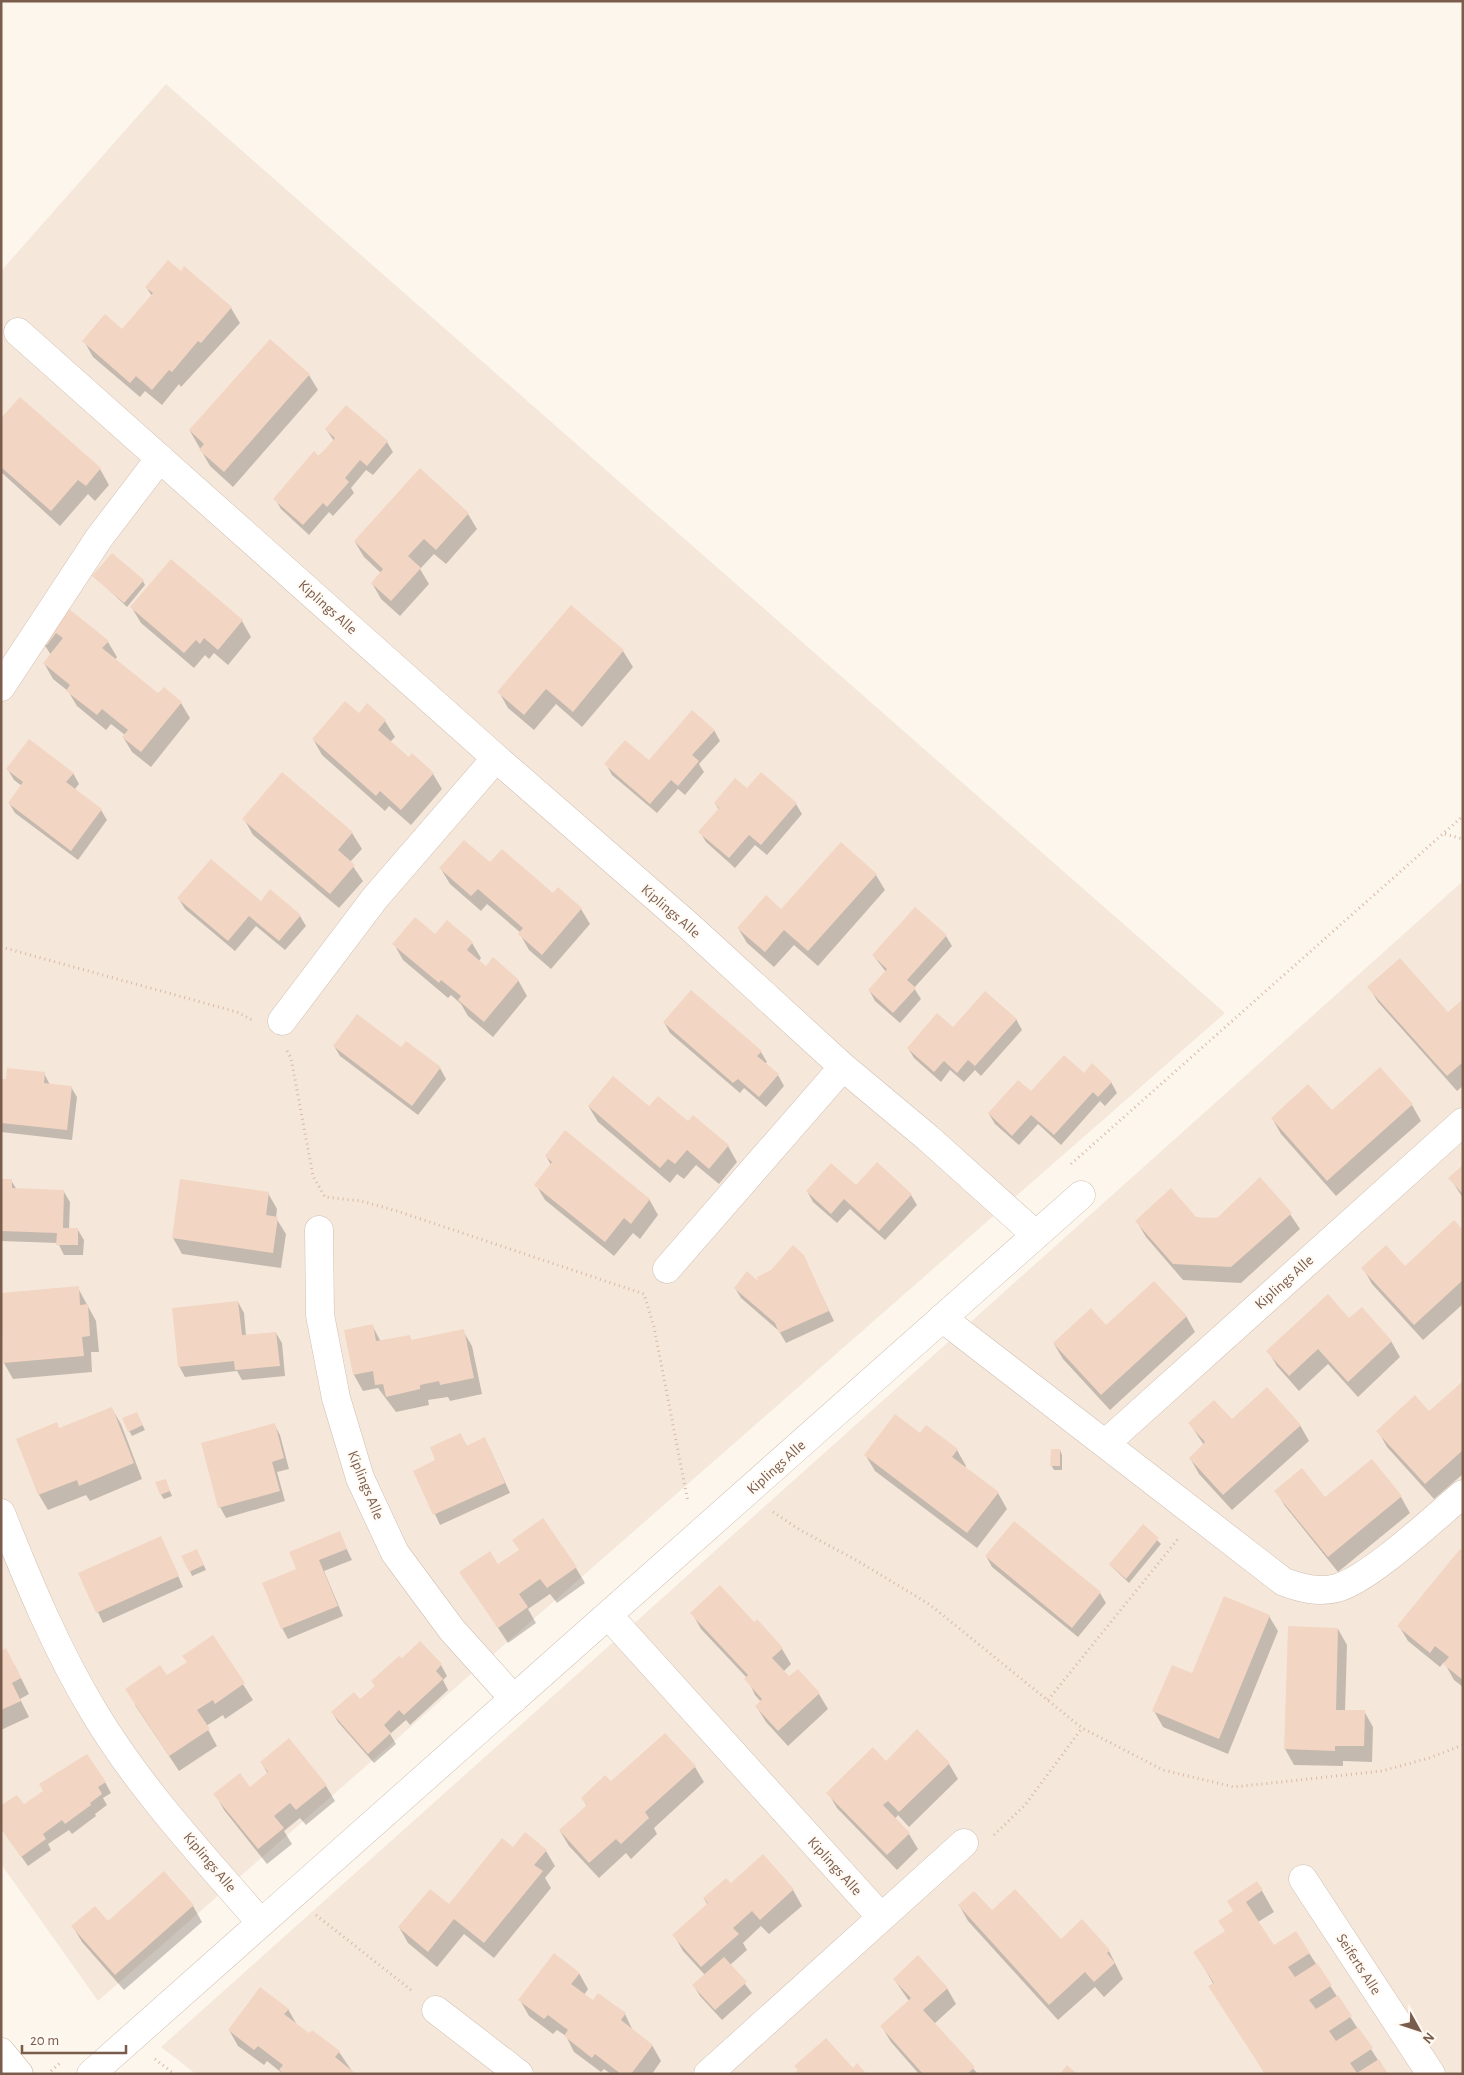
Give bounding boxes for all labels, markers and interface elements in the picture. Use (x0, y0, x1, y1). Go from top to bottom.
street label: Kiplings Alle (296, 577, 360, 637)
street label: Kiplings Alle (638, 882, 703, 941)
street label: Kiplings Alle (1252, 1252, 1316, 1312)
street label: Kiplings Alle (744, 1437, 808, 1497)
street label: Kiplings Alle (345, 1449, 386, 1522)
street label: Kiplings Alle (180, 1830, 239, 1895)
street label: Kiplings Alle (805, 1834, 865, 1898)
street label: Seiferts Alle (1333, 1931, 1384, 1997)
north arrow (1394, 2005, 1444, 2055)
scale bar (22, 2022, 126, 2054)
text: N (1420, 2029, 1437, 2046)
text: 20 m (30, 2033, 59, 2048)

